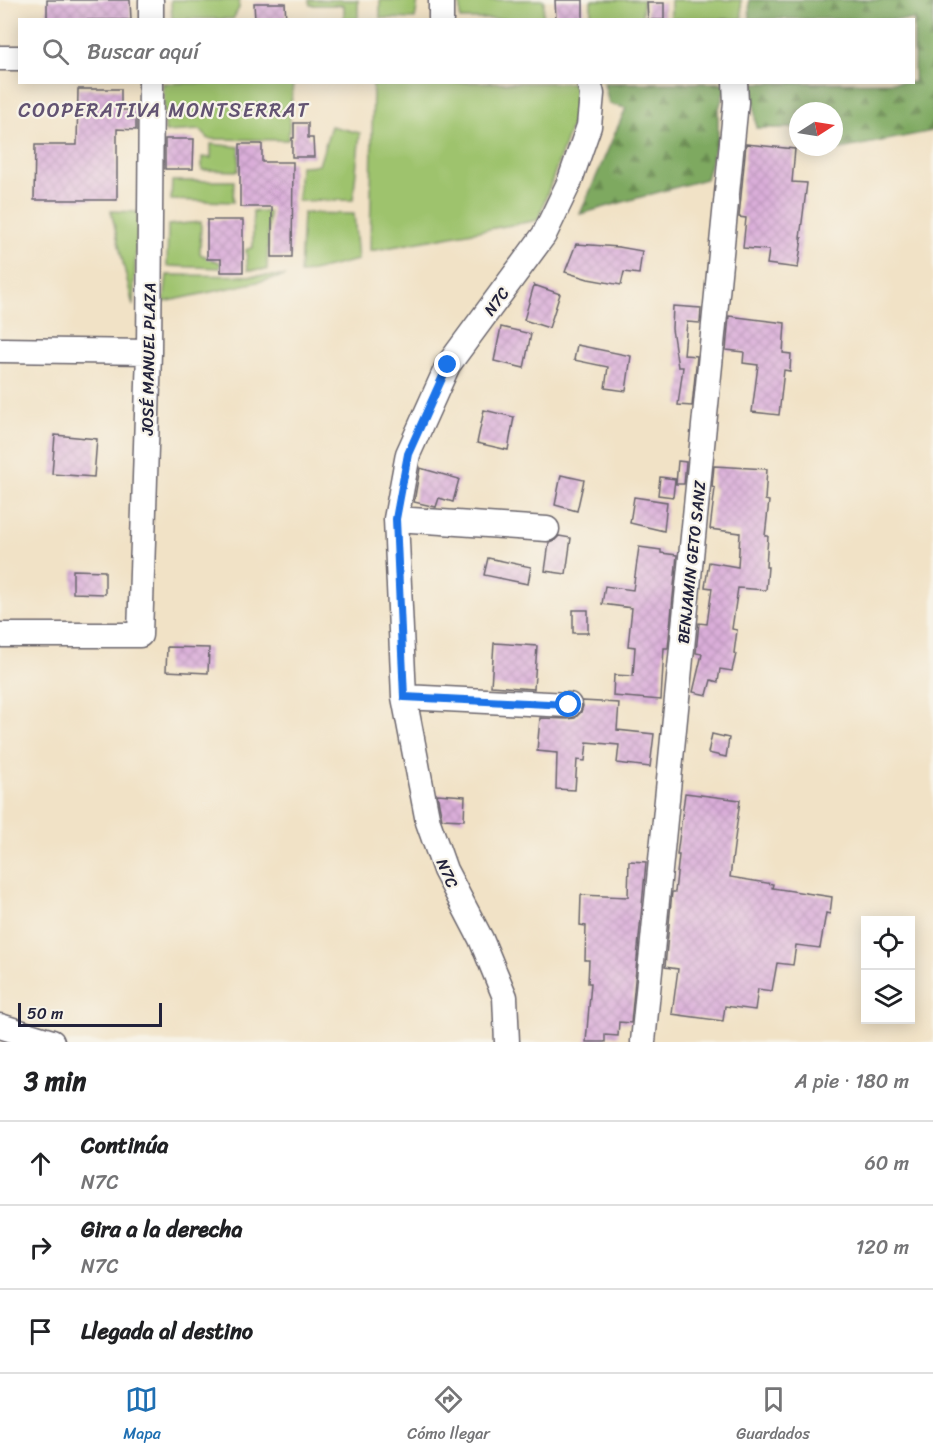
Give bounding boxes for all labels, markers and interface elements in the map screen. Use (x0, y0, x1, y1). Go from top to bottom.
search box (18, 18, 915, 84)
text: Buscar aquí (87, 32, 199, 71)
icon: search (39, 35, 72, 68)
district label: COOPERATIVA MONTSERRAT (18, 93, 310, 128)
north arrow (789, 102, 843, 156)
street label: N7C (476, 281, 517, 322)
street label: JOSÉ MANUEL PLAZA (133, 282, 164, 437)
route end (434, 351, 460, 377)
street label: BENJAMIN GETO SANZ (668, 478, 715, 645)
route start (555, 691, 581, 717)
street label: N7C (428, 854, 467, 893)
map controls (861, 916, 915, 1024)
button: locate (861, 916, 915, 970)
button: layers (861, 970, 915, 1024)
text: 50 m (27, 999, 63, 1028)
scale bar (18, 1000, 162, 1028)
text: 3 min (24, 1058, 86, 1104)
text: A pie · 180 m (795, 1064, 909, 1099)
text: Continúa (81, 1126, 168, 1165)
text: 60 m (864, 1146, 909, 1181)
icon: ahead (24, 1147, 57, 1180)
text: N7C (81, 1165, 119, 1200)
text: Gira a la derecha (81, 1210, 242, 1249)
text: 120 m (856, 1230, 909, 1265)
icon: right (24, 1231, 57, 1264)
text: N7C (81, 1249, 119, 1284)
text: Llegada al destino (81, 1312, 253, 1351)
icon: arrive (24, 1315, 57, 1348)
tab: Mapa (123, 1383, 161, 1448)
tab: Cómo llegar (407, 1383, 490, 1448)
tab: Guardados (736, 1383, 810, 1448)

